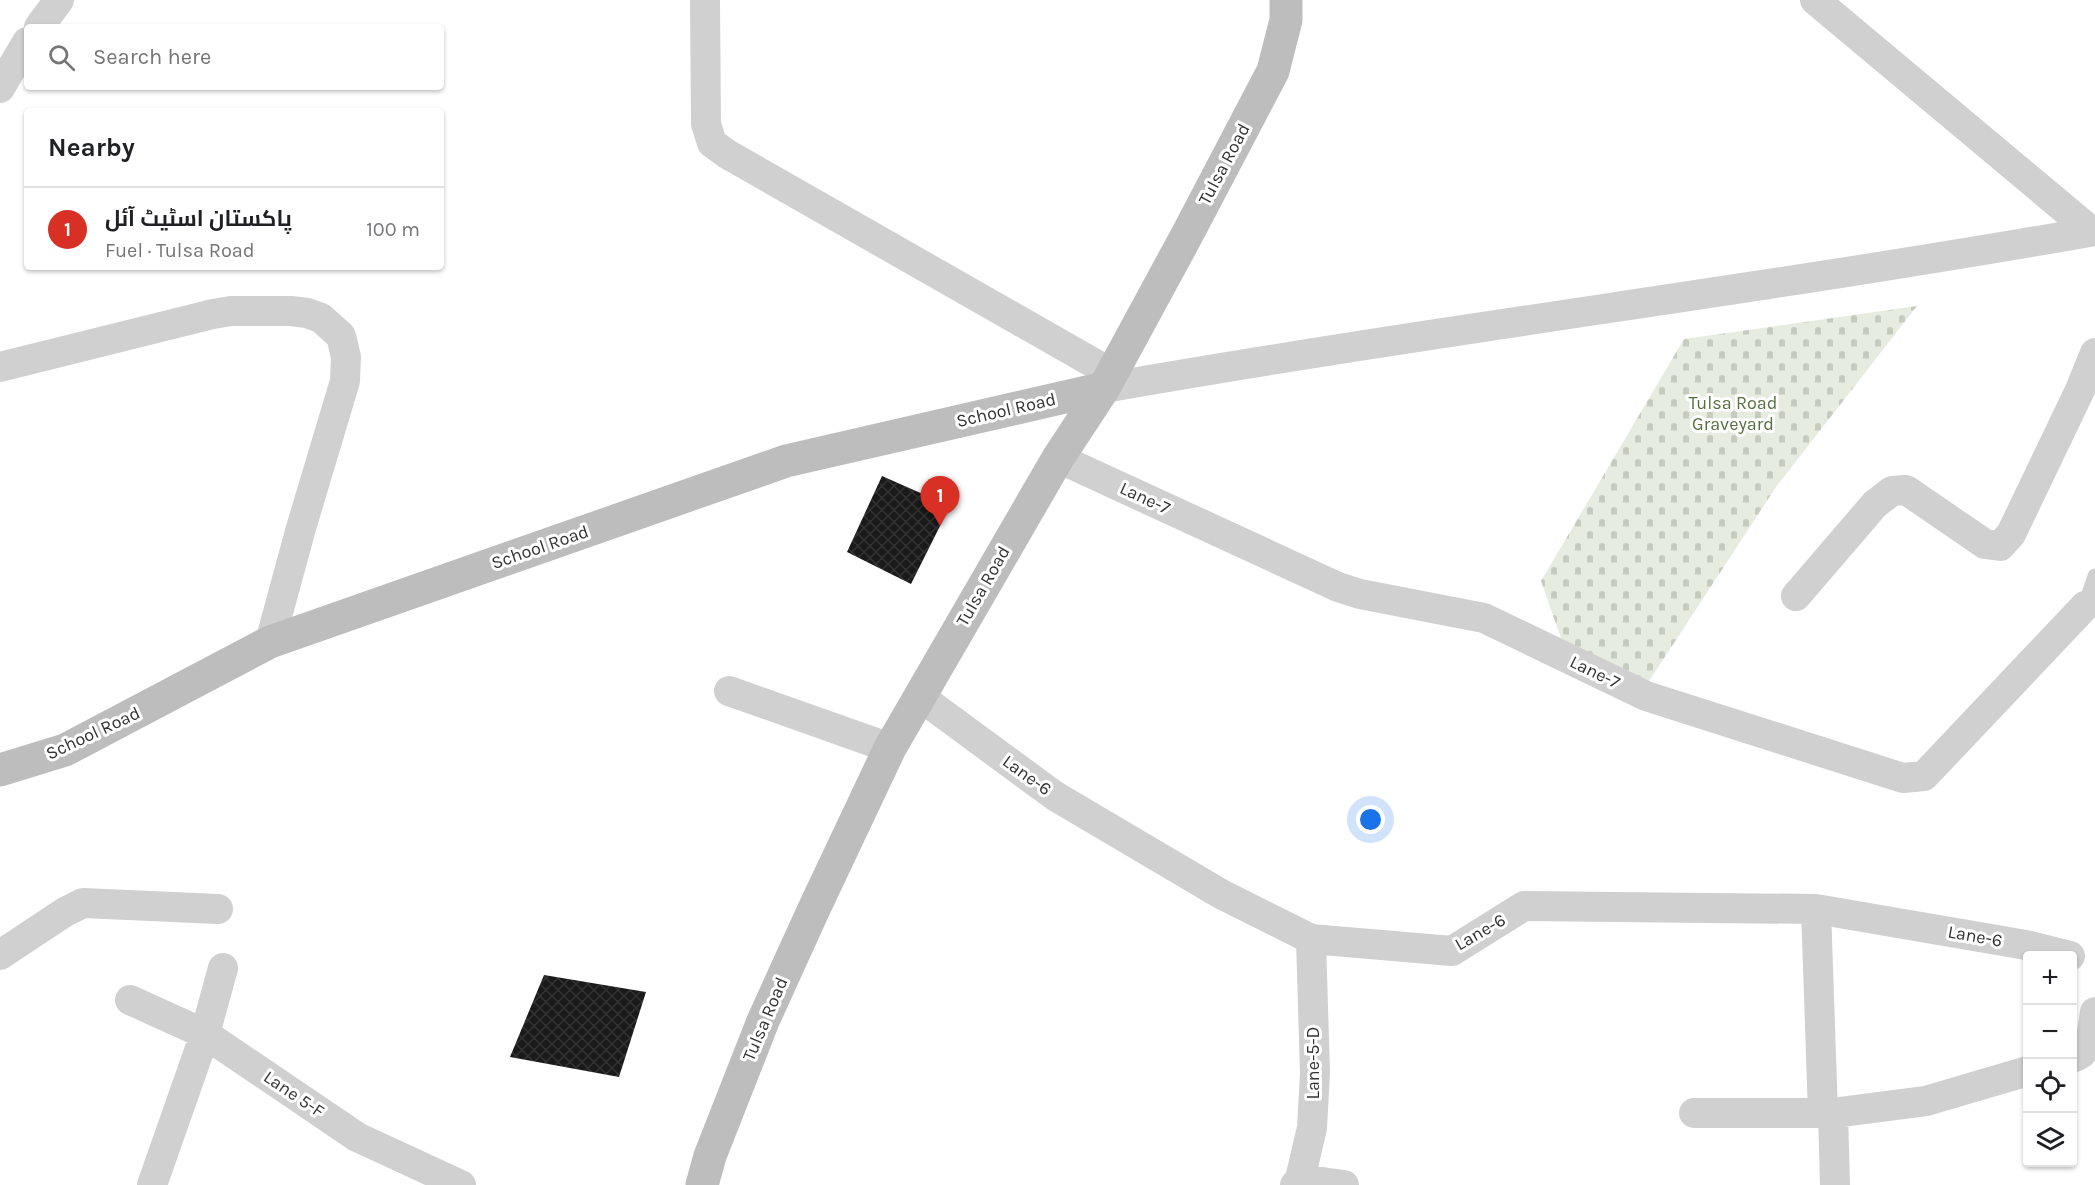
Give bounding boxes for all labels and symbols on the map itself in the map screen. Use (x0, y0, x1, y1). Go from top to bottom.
street label: Tulsa Road (1193, 120, 1255, 208)
street label: School Road (954, 388, 1058, 432)
park label: Tulsa Road Graveyard (1689, 392, 1777, 435)
pin: 1 (920, 476, 960, 526)
street label: Lane-7 (1116, 477, 1174, 519)
street label: School Road (488, 520, 592, 574)
street label: Tulsa Road (951, 542, 1015, 630)
street label: Lane-7 (1566, 650, 1624, 694)
street label: School Road (42, 702, 144, 764)
street label: Lane-6 (998, 750, 1056, 800)
your location (1356, 805, 1385, 834)
street label: Lane-6 (1451, 909, 1509, 955)
street label: Lane-6 (1946, 920, 2004, 952)
street label: Tulsa Road (738, 974, 792, 1064)
street label: Lane-5-D (1302, 1027, 1324, 1100)
street label: Lane 5-F (259, 1066, 329, 1122)

